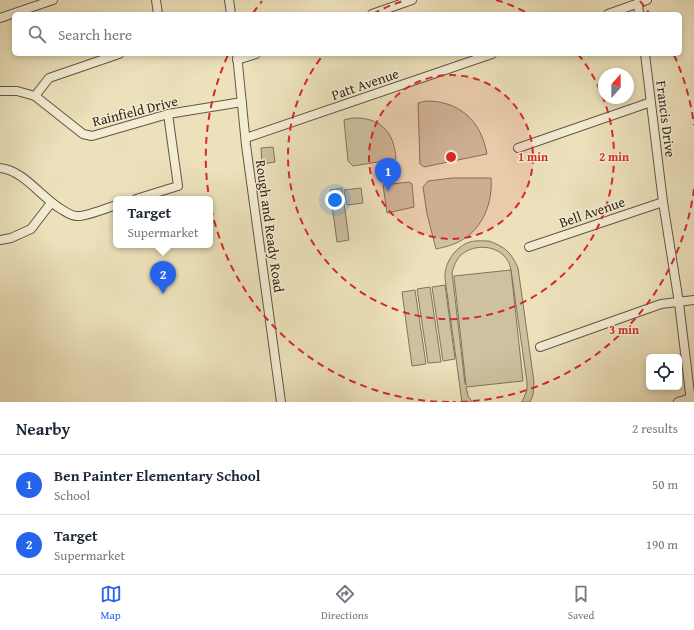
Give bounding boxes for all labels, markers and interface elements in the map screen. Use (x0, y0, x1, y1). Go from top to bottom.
search box (12, 12, 682, 56)
icon: search (26, 23, 48, 45)
text: Search here (58, 24, 132, 45)
street label: Patt Avenue (329, 63, 402, 105)
north arrow (598, 68, 634, 104)
street label: Francis Drive (651, 79, 681, 159)
street label: Rainfield Drive (90, 91, 180, 131)
text: 1 min (518, 148, 548, 165)
text: 2 min (599, 148, 629, 165)
centre of rings (444, 150, 458, 164)
street label: Rough and Ready Road (251, 158, 289, 294)
pin: 1 (375, 158, 401, 191)
your location (325, 190, 345, 210)
street label: Bell Avenue (556, 191, 628, 233)
popup (113, 196, 213, 248)
text: Target (127, 202, 171, 223)
text: Supermarket (127, 223, 199, 242)
pin: 2 (150, 261, 176, 294)
text: 3 min (609, 321, 639, 338)
map controls (646, 354, 682, 390)
button: locate (646, 354, 682, 390)
text: Nearby (16, 416, 70, 441)
text: 2 results (632, 419, 678, 438)
text: Ben Painter Elementary School (54, 465, 260, 486)
text: 1 (26, 475, 32, 494)
text: 50 m (652, 475, 678, 494)
text: School (54, 486, 90, 505)
text: Target (54, 525, 98, 546)
text: 2 (26, 535, 32, 554)
text: 190 m (646, 535, 678, 554)
text: Supermarket (54, 546, 125, 565)
tab: Map (100, 583, 122, 623)
tab: Directions (321, 583, 368, 623)
tab: Saved (568, 583, 594, 623)

